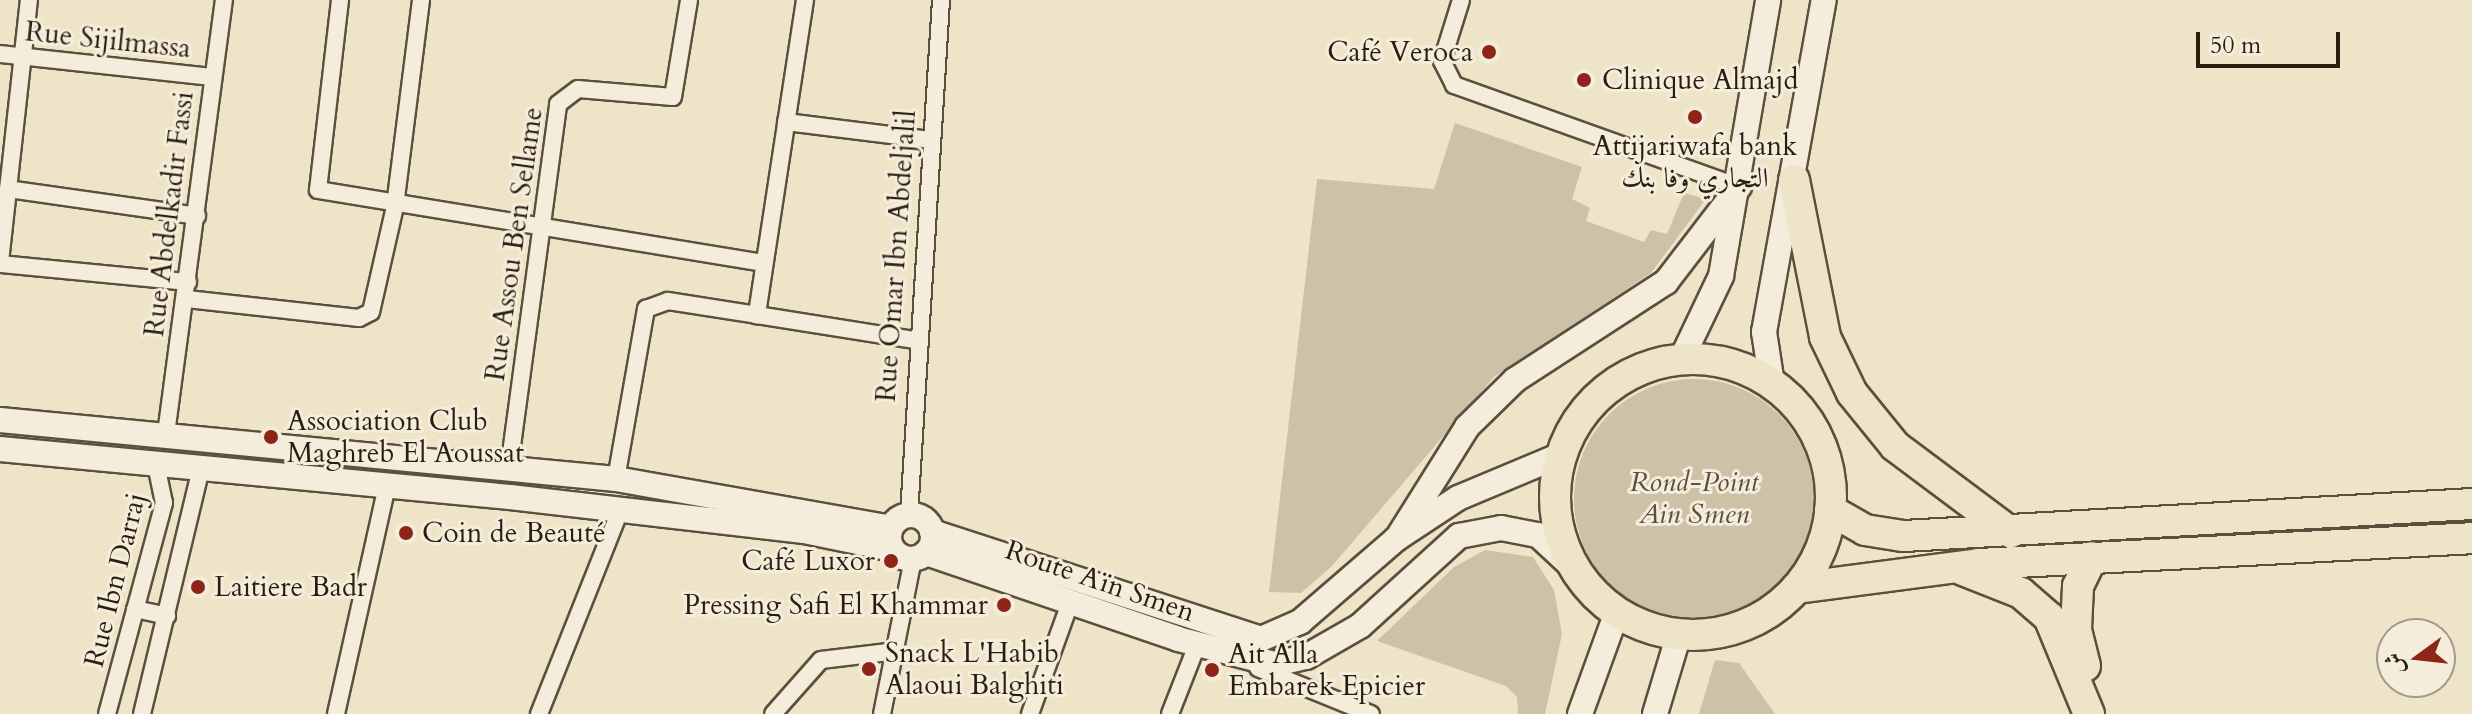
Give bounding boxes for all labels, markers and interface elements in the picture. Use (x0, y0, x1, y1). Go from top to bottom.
street label: Rue Sijilmassa (23, 15, 193, 65)
scale bar (2200, 16, 2344, 66)
text: 50 m (2210, 29, 2261, 62)
place label: Café Veroca (1327, 35, 1473, 69)
marker: Café Veroca (1480, 43, 1498, 61)
place label: Clinique Almajd (1602, 63, 1798, 97)
marker: Clinique Almajd (1573, 69, 1595, 91)
street label: Rue Abdelkadir Fassi (137, 89, 201, 339)
street label: Rue Assou Ben Sellame (478, 105, 550, 383)
marker: Attijariwafa bank التجاري وفا بنك (1686, 108, 1704, 126)
street label: Rue Omar Ibn Abdeljalil (869, 109, 923, 403)
place label: Attijariwafa bank التجاري وفا بنك (1593, 129, 1797, 195)
place label: Association Club Maghreb El Aoussat (287, 404, 524, 470)
marker: Association Club Maghreb El Aoussat (262, 428, 280, 446)
park label: Rond-Point Ain Smen (1630, 465, 1758, 531)
street label: Rue Ibn Darraj (77, 489, 153, 671)
place label: Coin de Beauté (422, 516, 606, 550)
marker: Coin de Beauté (397, 524, 415, 542)
street label: Route Aïn Smen (1001, 533, 1199, 629)
place label: Café Luxor (741, 544, 875, 578)
marker: Café Luxor (882, 552, 900, 570)
place label: Laitiere Badr (214, 570, 367, 604)
marker: Laitiere Badr (189, 578, 207, 596)
place label: Pressing Safi El Khammar (683, 588, 988, 622)
marker: Pressing Safi El Khammar (995, 596, 1013, 614)
north arrow (2376, 618, 2456, 698)
place label: Snack L'Habib Alaoui Balghiti (885, 636, 1064, 702)
place label: Ait Alla Embarek Epicier (1228, 637, 1425, 703)
text: ش (2377, 649, 2412, 678)
marker: Snack L'Habib Alaoui Balghiti (860, 660, 878, 678)
marker: Ait Alla Embarek Epicier (1203, 661, 1221, 679)

